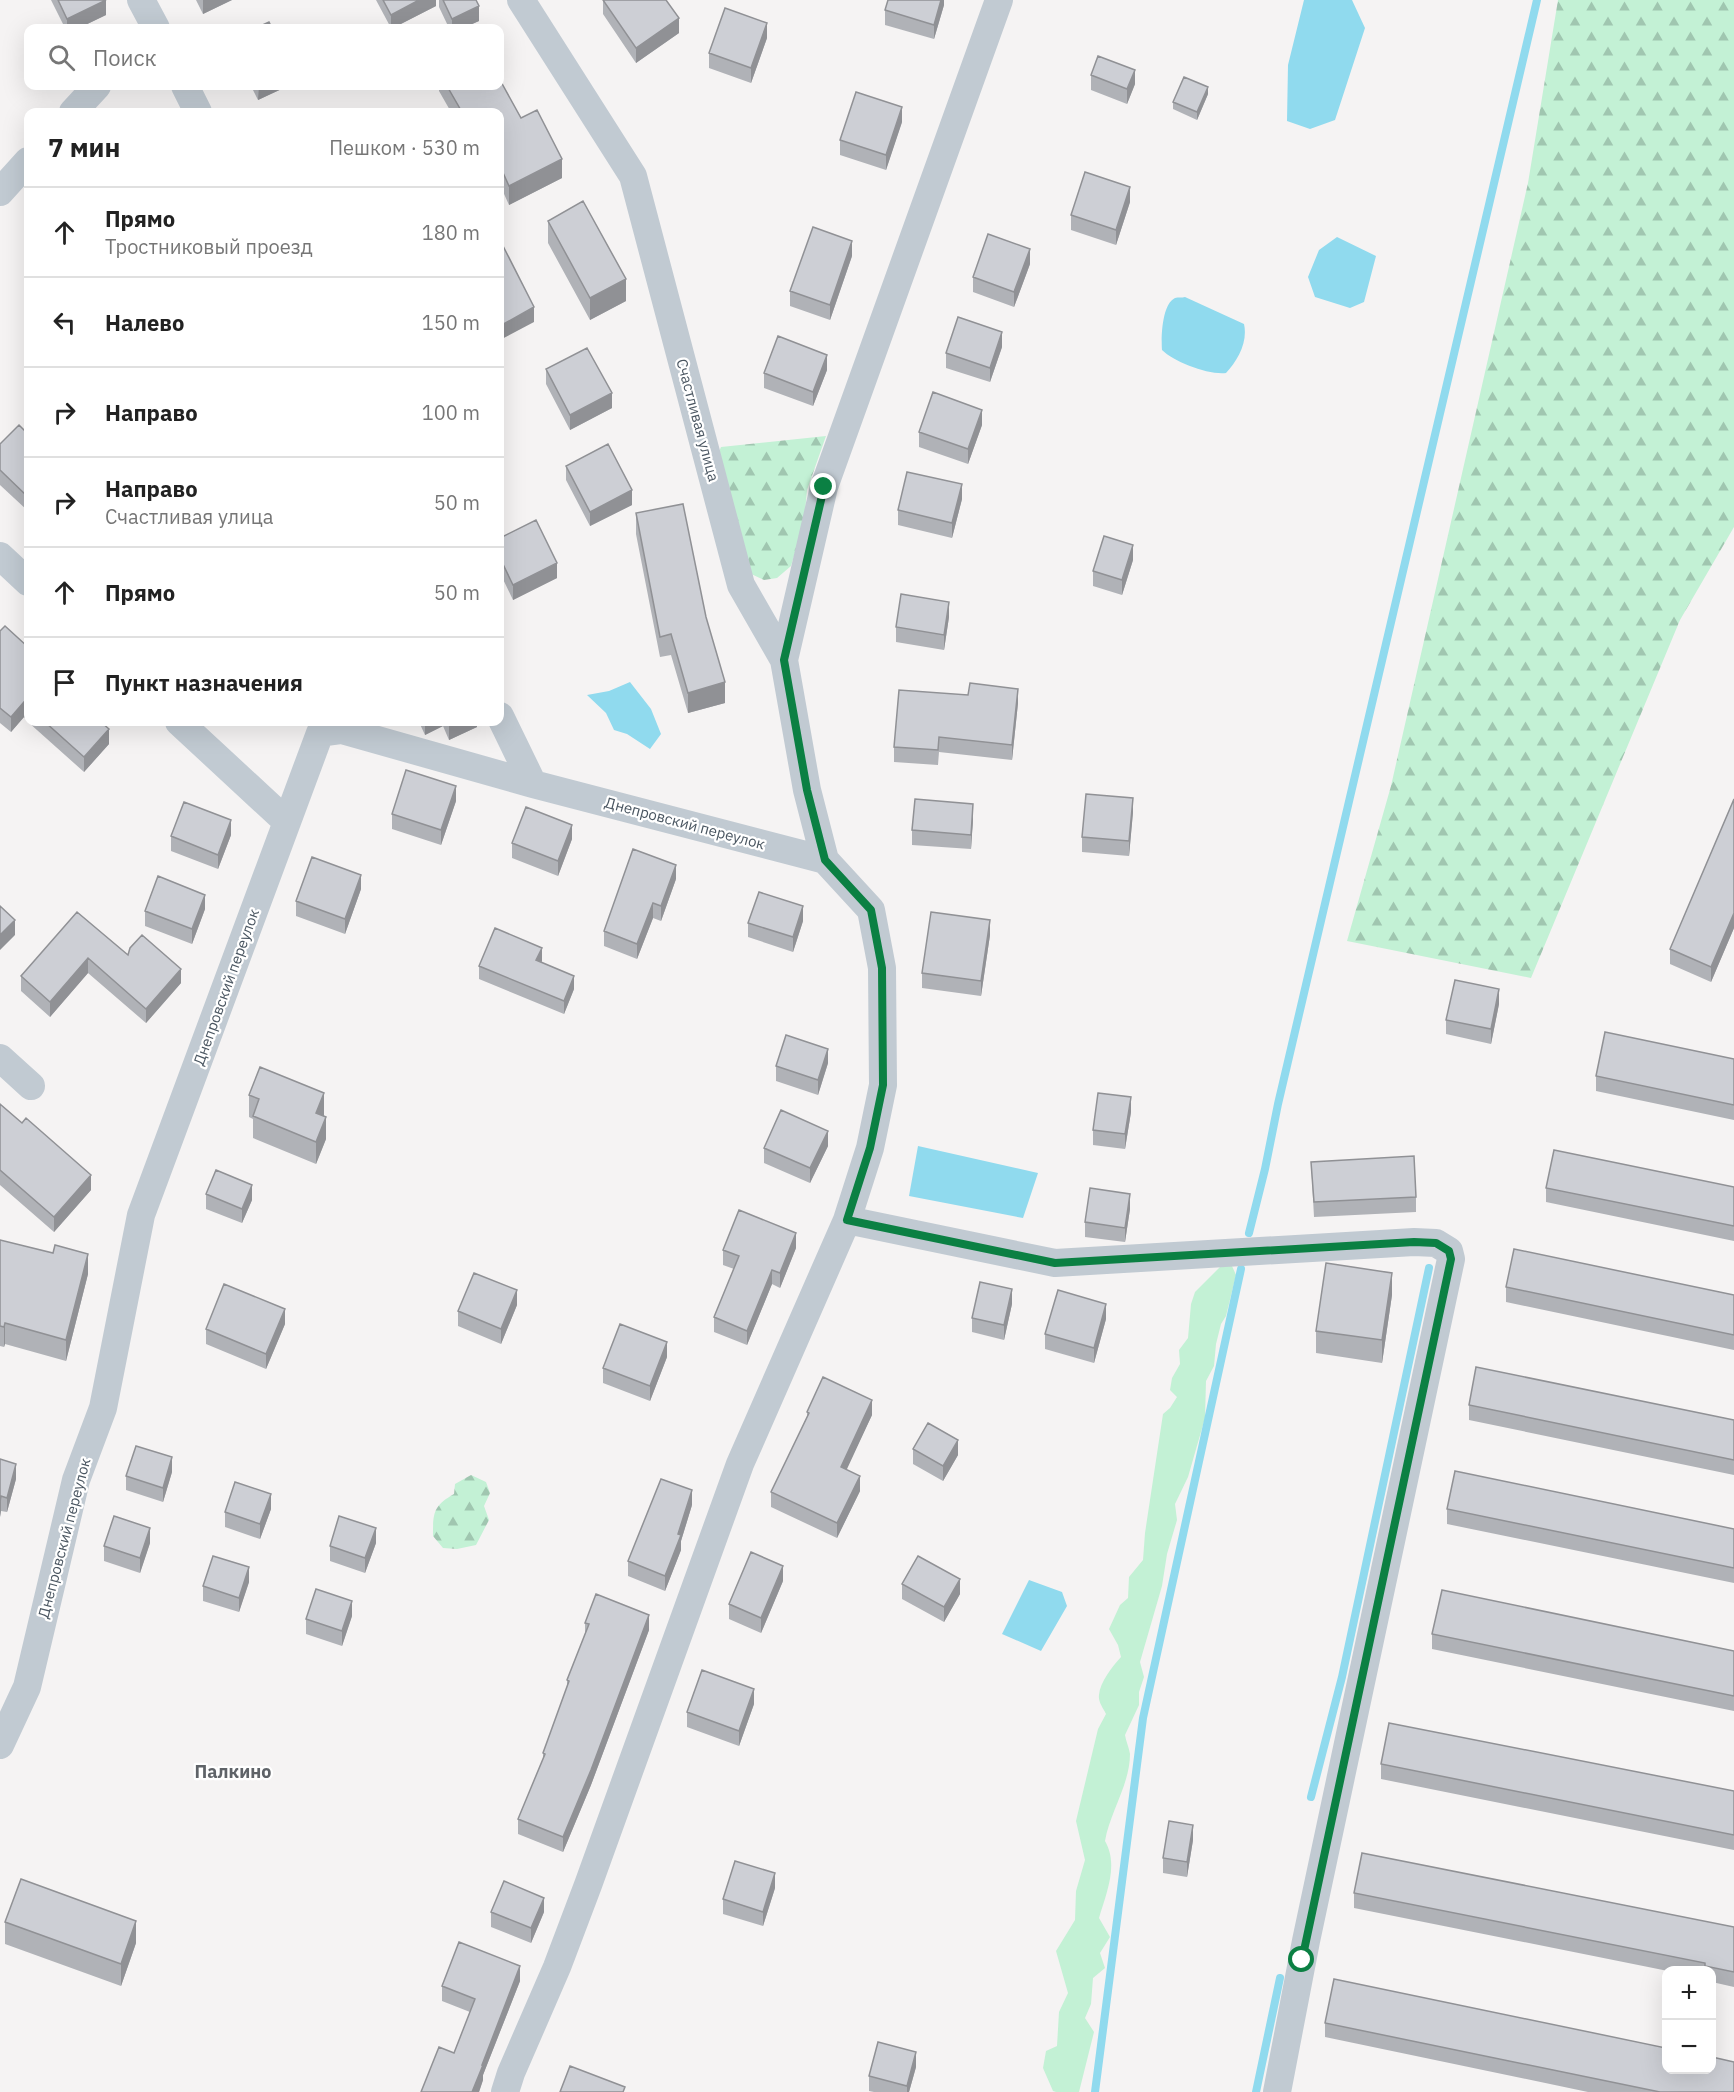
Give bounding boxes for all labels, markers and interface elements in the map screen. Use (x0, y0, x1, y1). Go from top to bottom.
search box (24, 24, 504, 90)
icon: search (45, 41, 78, 74)
text: Поиск (93, 43, 157, 72)
text: 7 мин (48, 130, 120, 164)
text: Пешком · 530 m (329, 134, 480, 161)
text: Прямо (105, 204, 175, 233)
icon: ahead (48, 216, 81, 249)
text: 180 m (422, 219, 480, 246)
text: Тростниковый проезд (105, 233, 313, 260)
icon: left (48, 306, 81, 339)
text: Налево (105, 308, 184, 337)
text: 150 m (422, 309, 480, 336)
street label: Счастливая улица (672, 357, 724, 483)
icon: right (48, 396, 81, 429)
text: Направо (105, 398, 198, 427)
text: 100 m (422, 399, 480, 426)
route end (810, 473, 836, 499)
text: Направо (105, 474, 198, 503)
icon: right (48, 486, 81, 519)
text: 50 m (434, 489, 480, 516)
text: Счастливая улица (105, 503, 273, 530)
icon: ahead (48, 576, 81, 609)
text: Прямо (105, 578, 175, 607)
text: 50 m (434, 579, 480, 606)
icon: arrive (48, 666, 81, 699)
text: Пункт назначения (105, 668, 303, 697)
street label: Днепровский переулок (603, 792, 767, 854)
street label: Днепровский переулок (189, 906, 263, 1068)
street label: Днепровский переулок (33, 1456, 95, 1620)
district label: Палкино (195, 1760, 271, 1783)
route start (1288, 1946, 1314, 1972)
map controls (1662, 1966, 1716, 2074)
button: + (1662, 1966, 1716, 2020)
button: − (1662, 2020, 1716, 2074)

